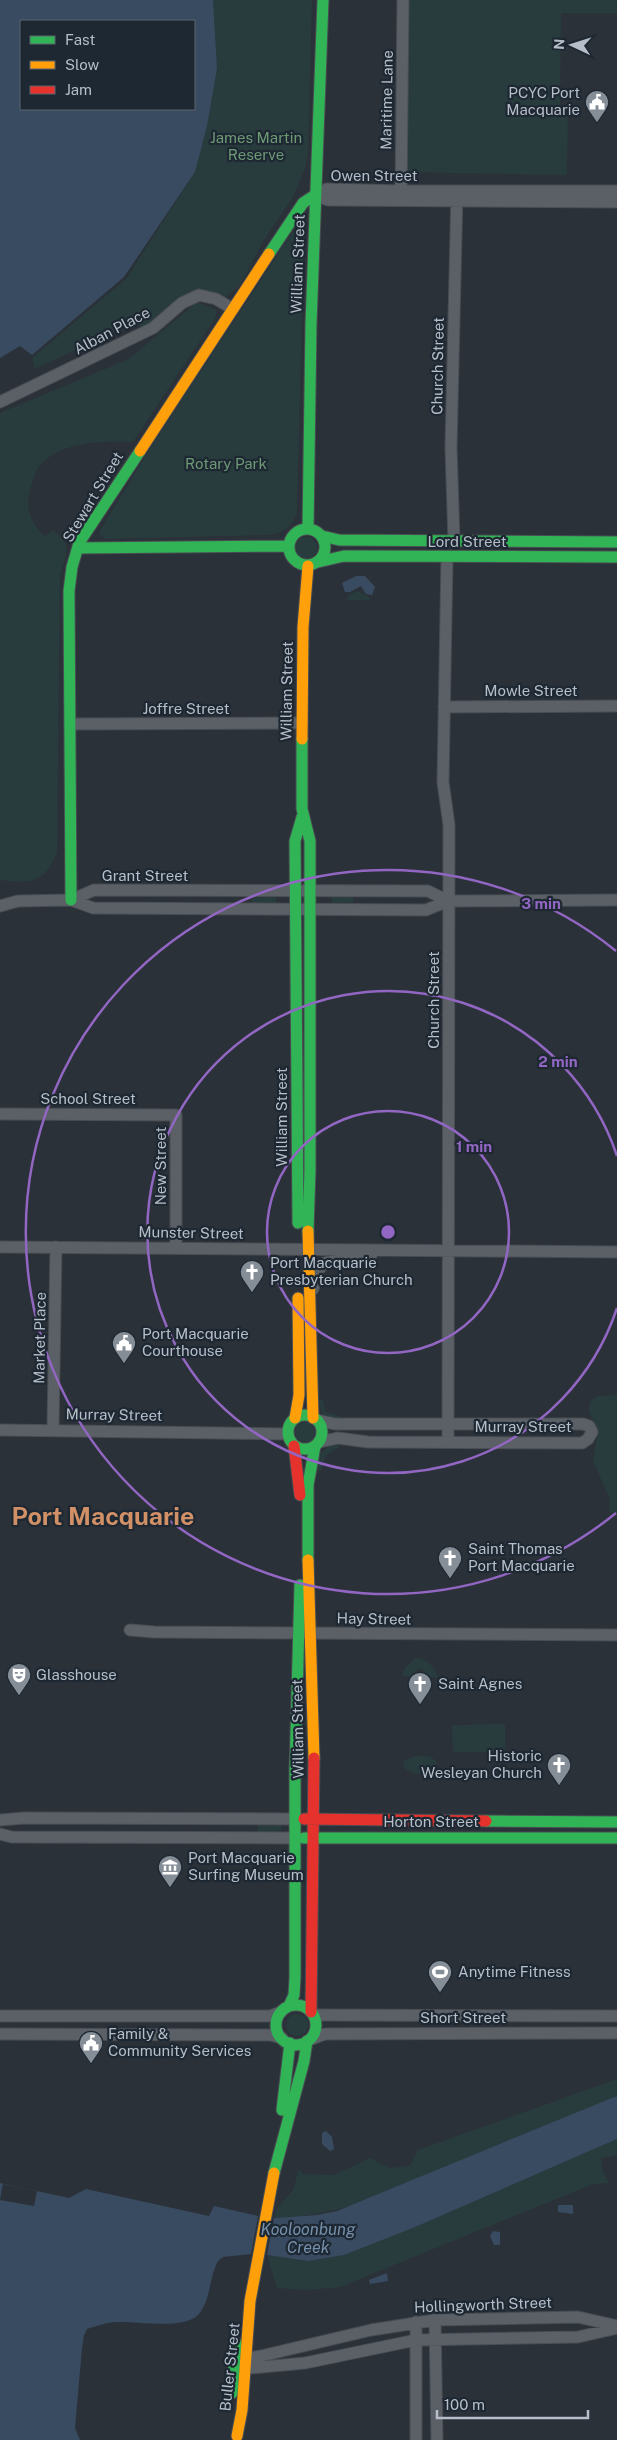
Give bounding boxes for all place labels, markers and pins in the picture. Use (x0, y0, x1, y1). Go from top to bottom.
place label: PCYC Port Macquarie (506, 84, 580, 118)
public building icon: PCYC Port Macquarie (584, 89, 610, 123)
centre of rings (379, 1223, 397, 1241)
place label: Port Macquarie Presbyterian Church (270, 1254, 413, 1288)
church icon: Port Macquarie Presbyterian Church (239, 1259, 265, 1293)
place label: Port Macquarie Courthouse (142, 1325, 249, 1359)
public building icon: Port Macquarie Courthouse (111, 1330, 137, 1364)
place label: Saint Thomas Port Macquarie (468, 1540, 575, 1574)
church icon: Saint Thomas Port Macquarie (437, 1545, 463, 1579)
theatre icon: Glasshouse (6, 1662, 32, 1696)
place label: Glasshouse (36, 1666, 117, 1683)
church icon: Saint Agnes (407, 1671, 433, 1705)
place label: Saint Agnes (438, 1675, 522, 1692)
place label: Historic Wesleyan Church (421, 1747, 542, 1781)
church icon: Historic Wesleyan Church (546, 1752, 572, 1786)
place label: Port Macquarie Surfing Museum (188, 1849, 304, 1883)
museum icon: Port Macquarie Surfing Museum (157, 1854, 183, 1888)
sports icon: Anytime Fitness (427, 1959, 453, 1993)
place label: Anytime Fitness (458, 1963, 571, 1980)
place label: Family & Community Services (108, 2025, 251, 2059)
public building icon: Family & Community Services (78, 2030, 104, 2064)

